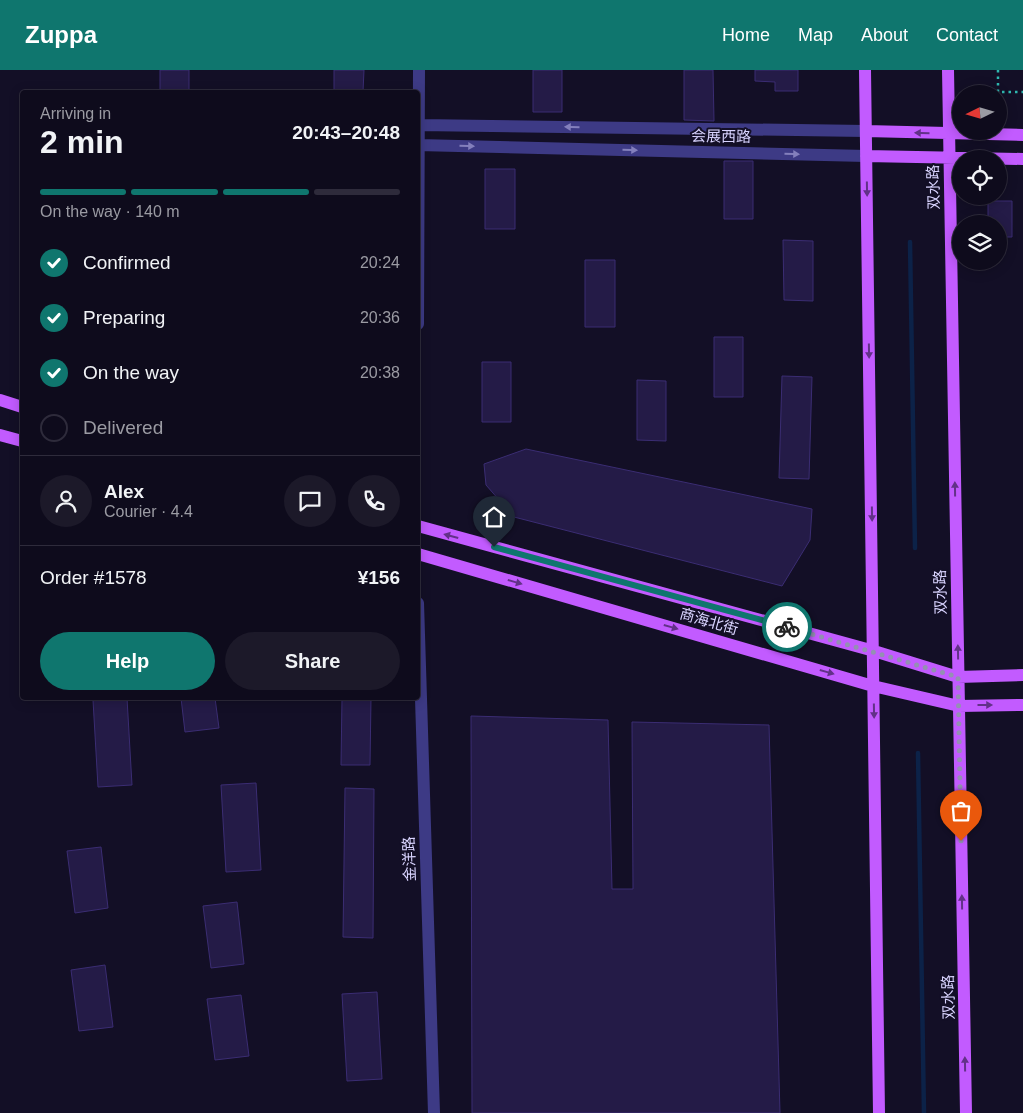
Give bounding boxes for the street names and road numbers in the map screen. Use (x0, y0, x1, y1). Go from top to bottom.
street label: 会展西路 (691, 127, 751, 145)
street label: 双水路 (924, 164, 942, 210)
street label: 双水路 (931, 569, 949, 615)
street label: 商海北街 (678, 605, 740, 637)
street label: 金洋路 (400, 836, 418, 882)
street label: 双水路 (939, 974, 957, 1020)

